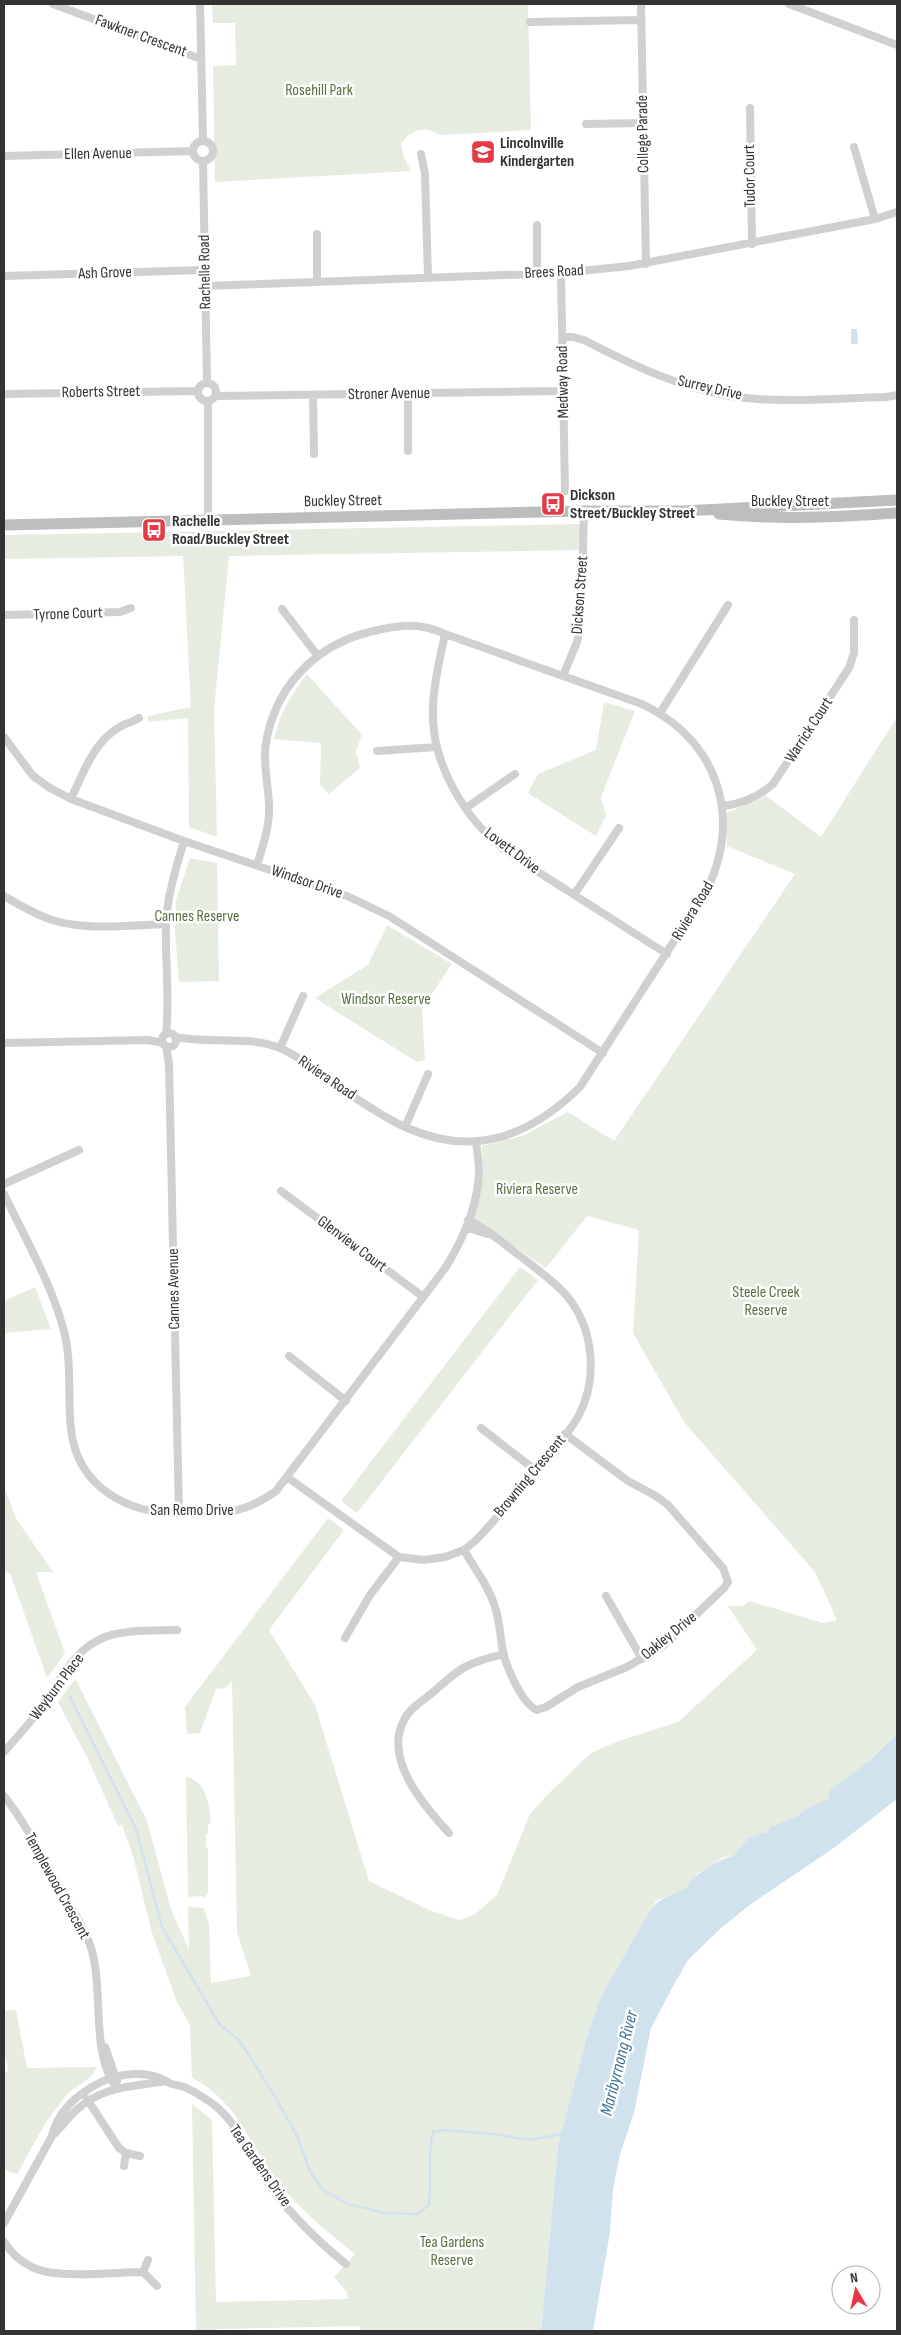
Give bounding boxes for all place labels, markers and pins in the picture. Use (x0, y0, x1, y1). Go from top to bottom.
place label: Lincolnville Kindergarten (500, 134, 574, 171)
school or university icon: Lincolnville Kindergarten (470, 139, 496, 165)
place label: Dickson Street/Buckley Street (570, 486, 695, 523)
bus stop icon: Dickson Street/Buckley Street (540, 491, 566, 517)
place label: Rachelle Road/Buckley Street (172, 512, 289, 549)
bus stop icon: Rachelle Road/Buckley Street (141, 517, 167, 543)

